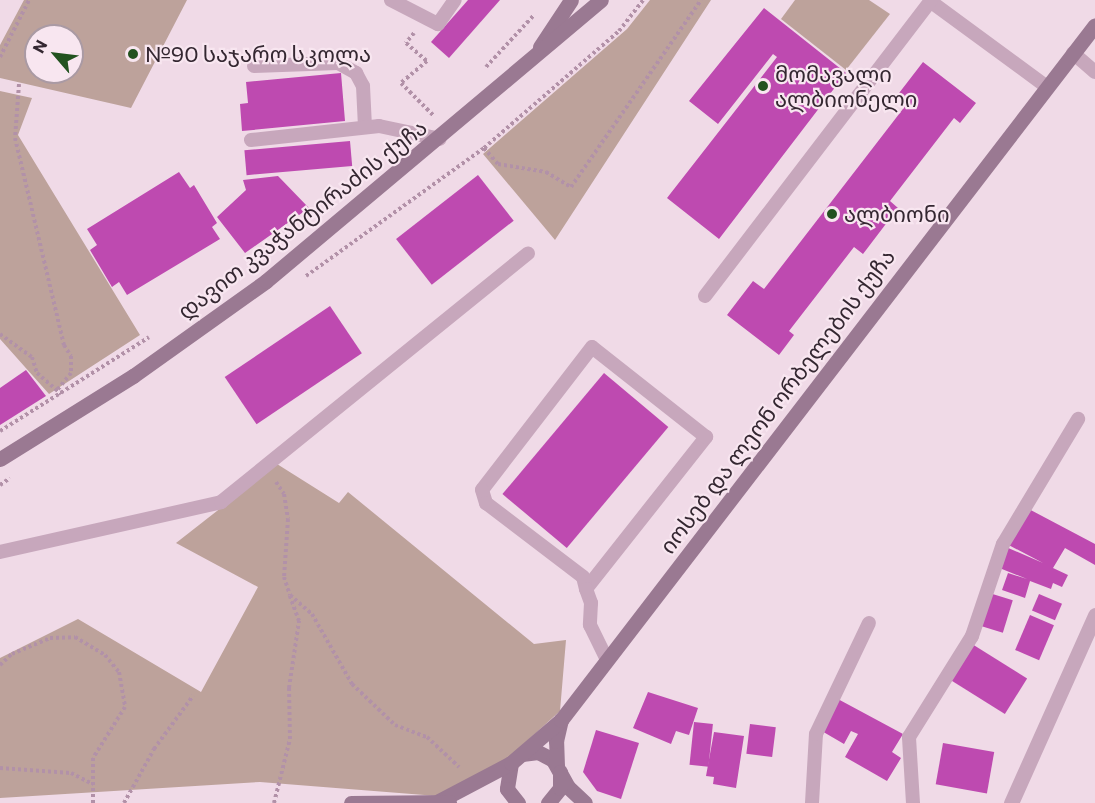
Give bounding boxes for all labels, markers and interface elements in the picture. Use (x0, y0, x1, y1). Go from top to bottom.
north arrow (24, 24, 84, 84)
text: N (28, 36, 51, 56)
place label: №90 საჯარო სკოლა (145, 41, 371, 67)
marker: №90 საჯარო სკოლა (126, 47, 140, 61)
place label: მომავალი ალბიონელი (775, 60, 917, 112)
marker: მომავალი ალბიონელი (756, 79, 770, 93)
street label: დავით კვაჭანტირაძის ქუჩა (172, 114, 432, 324)
place label: ალბიონი (844, 201, 950, 227)
marker: ალბიონი (825, 207, 839, 221)
street label: იოსებ და ლეონ ორბელების ქუჩა (654, 244, 900, 558)

